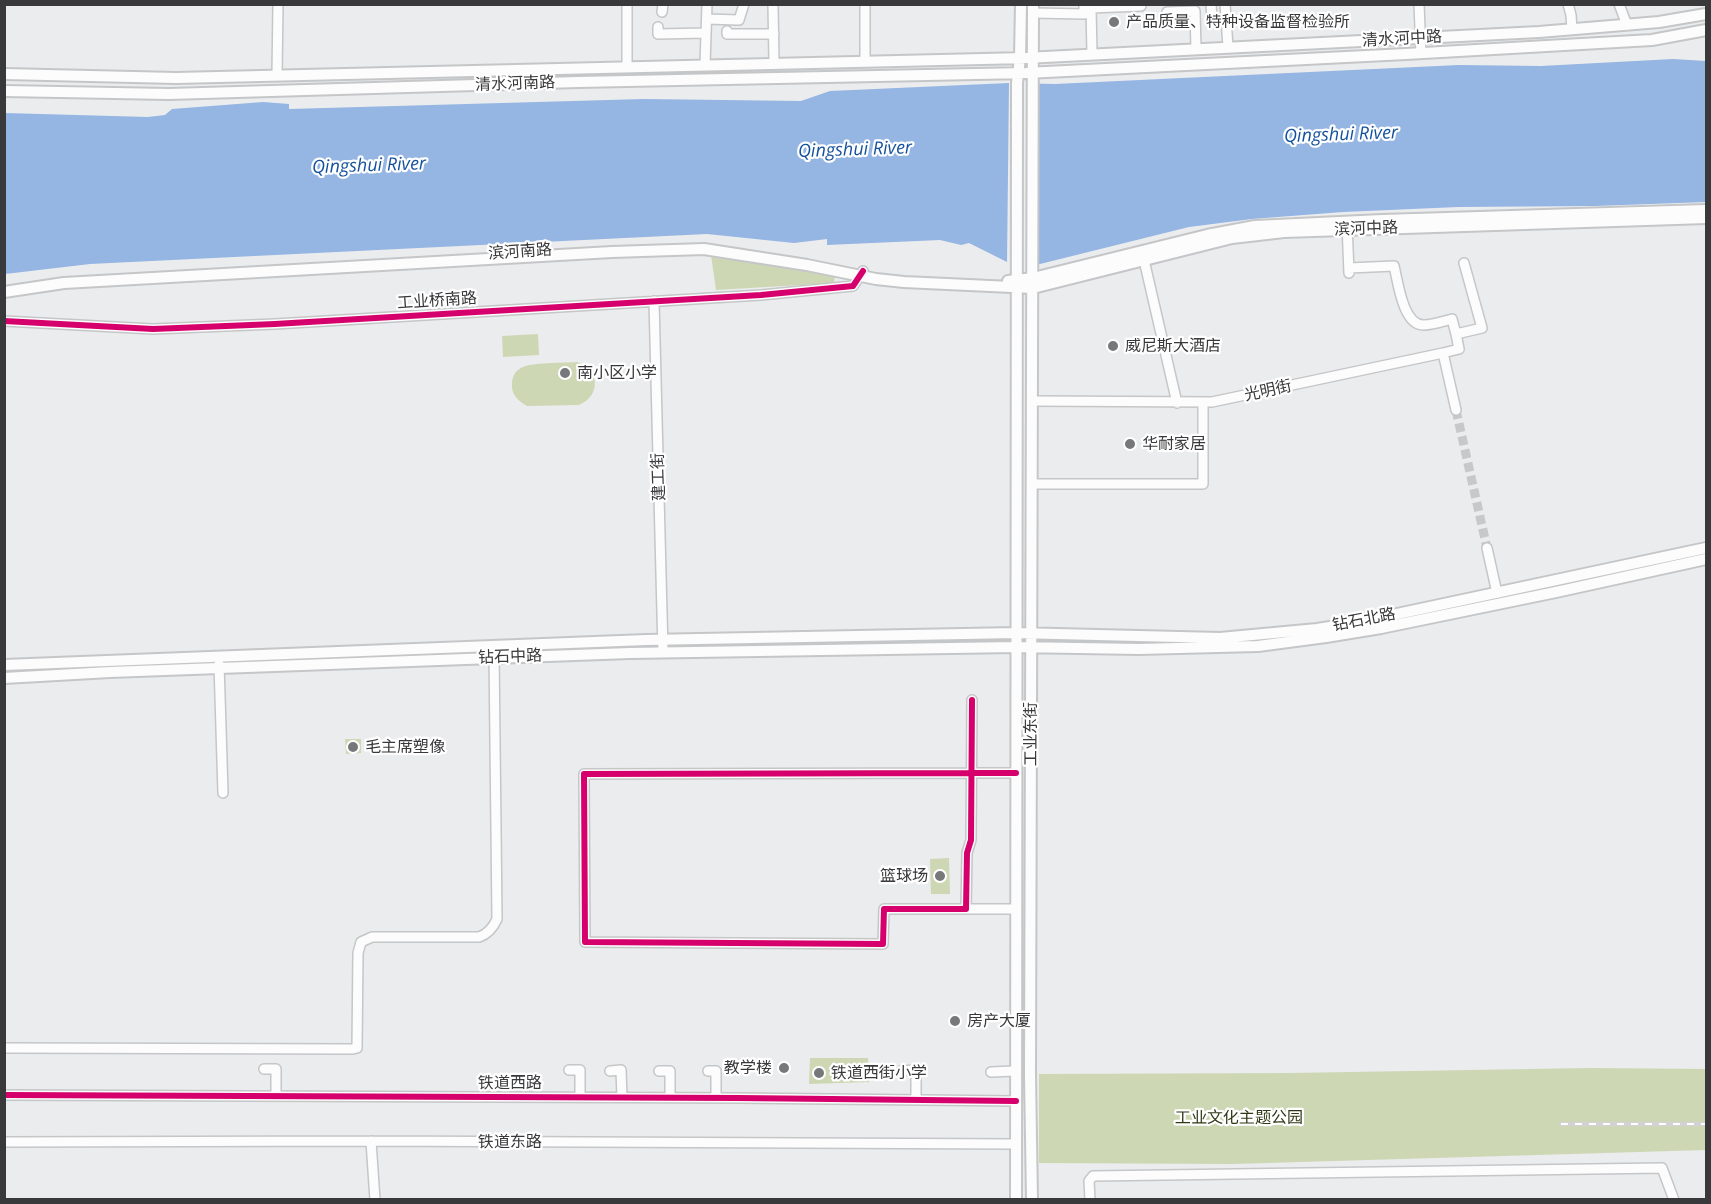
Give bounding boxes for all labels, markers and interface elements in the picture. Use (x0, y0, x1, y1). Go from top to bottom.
place label: 产品质量、特种设备监督检验所 (1126, 12, 1350, 32)
marker: 产品质量、特种设备监督检验所 (1107, 15, 1121, 29)
street label: 清水河中路 (1362, 27, 1442, 51)
street label: 清水河南路 (475, 73, 555, 95)
water label: Qingshui River (1284, 122, 1398, 148)
water label: Qingshui River (798, 137, 912, 163)
water label: Qingshui River (312, 153, 426, 179)
street label: 滨河中路 (1334, 218, 1398, 240)
street label: 滨河南路 (487, 240, 553, 264)
street label: 工业桥南路 (396, 289, 478, 313)
place label: 威尼斯大酒店 (1125, 336, 1221, 356)
marker: 威尼斯大酒店 (1106, 339, 1120, 353)
place label: 南小区小学 (577, 363, 657, 383)
marker: 南小区小学 (558, 366, 572, 380)
street label: 光明街 (1243, 377, 1293, 405)
place label: 华耐家居 (1142, 434, 1206, 454)
marker: 华耐家居 (1123, 437, 1137, 451)
street label: 建工街 (649, 453, 669, 501)
street label: 钻石北路 (1331, 604, 1397, 636)
street label: 钻石中路 (478, 646, 542, 668)
street label: 工业东街 (1021, 702, 1041, 766)
place label: 毛主席塑像 (365, 737, 445, 757)
marker: 毛主席塑像 (346, 740, 360, 754)
place label: 篮球场 (880, 866, 928, 886)
marker: 篮球场 (933, 869, 947, 883)
place label: 房产大厦 (967, 1011, 1031, 1031)
marker: 房产大厦 (948, 1014, 962, 1028)
place label: 教学楼 (724, 1058, 772, 1078)
marker: 教学楼 (777, 1061, 791, 1075)
place label: 铁道西街小学 (831, 1063, 927, 1083)
marker: 铁道西街小学 (812, 1066, 826, 1080)
street label: 铁道西路 (478, 1073, 542, 1093)
park label: 工业文化主题公园 (1175, 1108, 1303, 1128)
street label: 铁道东路 (478, 1132, 542, 1152)

